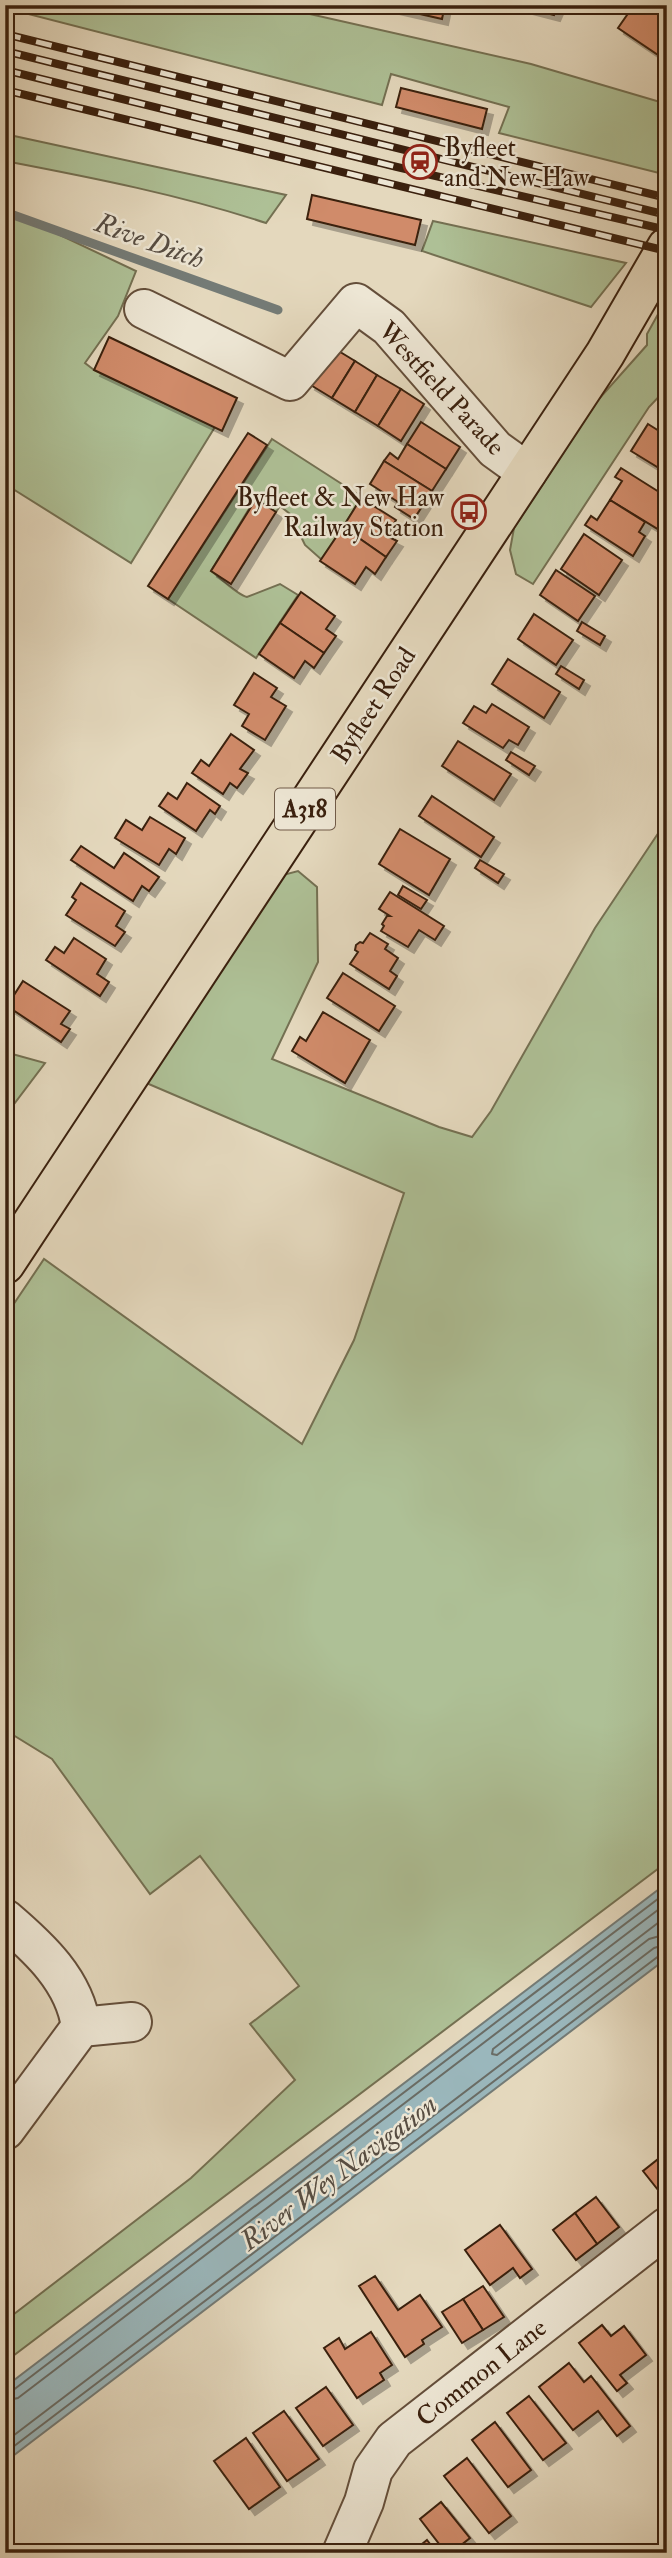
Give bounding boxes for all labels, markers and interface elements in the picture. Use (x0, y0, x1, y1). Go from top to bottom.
place label: Byfleet and New Haw (444, 132, 590, 194)
station icon: Byfleet and New Haw (401, 143, 439, 181)
water label: Rive Ditch (89, 205, 209, 277)
street label: Westfield Parade (370, 314, 512, 462)
place label: Byfleet & New Haw Railway Station (236, 482, 445, 544)
bus stop icon: Byfleet & New Haw Railway Station (450, 493, 488, 531)
street label: Byfleet Road (325, 641, 423, 770)
road number: A318 (275, 788, 335, 830)
water label: River Wey Navigation (233, 2088, 444, 2259)
street label: Common Lane (410, 2312, 553, 2434)

